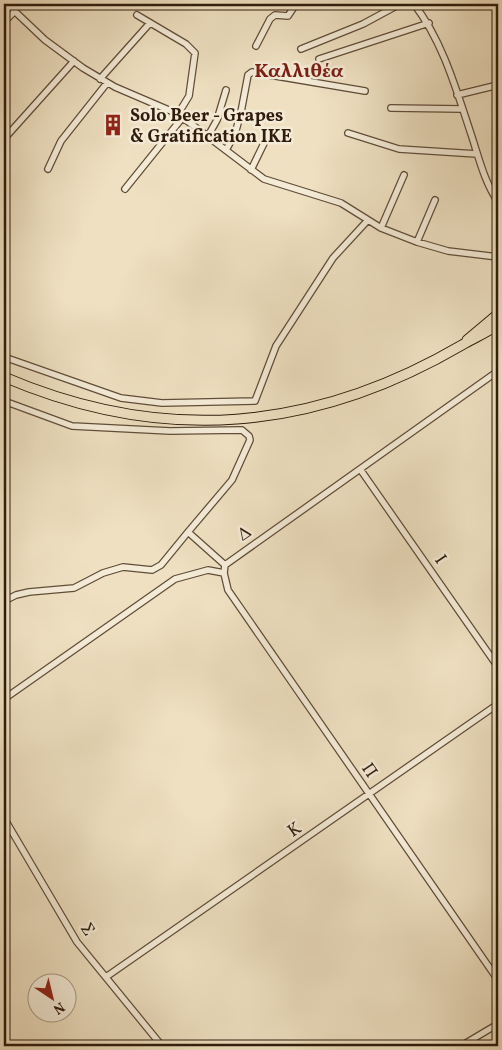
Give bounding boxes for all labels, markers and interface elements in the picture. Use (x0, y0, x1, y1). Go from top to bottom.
district label: Καλλιθέα (254, 58, 344, 86)
place label: Solo Beer - Grapes & Gratification IKE (130, 104, 292, 150)
building icon: Solo Beer - Grapes & Gratification IKE (100, 112, 126, 138)
street label: Δ (233, 520, 257, 548)
street label: Ι (428, 550, 452, 570)
street label: Π (355, 758, 383, 783)
street label: Κ (283, 816, 307, 844)
street label: Σ (73, 918, 100, 941)
north arrow (28, 972, 78, 1022)
text: N (49, 997, 68, 1018)

